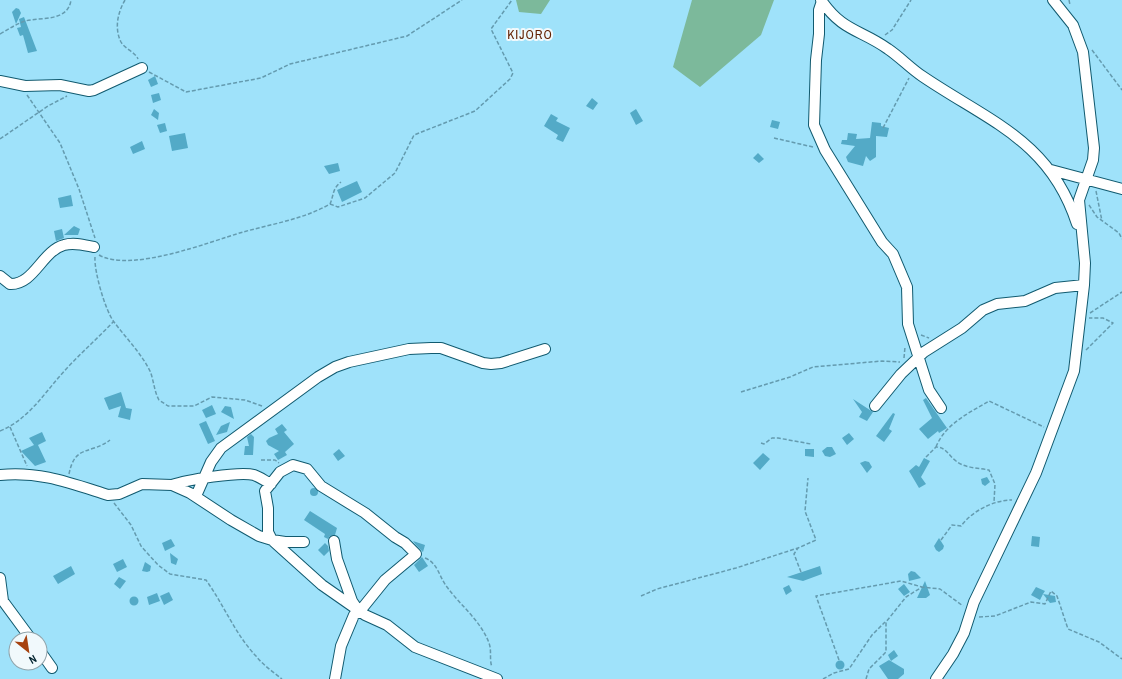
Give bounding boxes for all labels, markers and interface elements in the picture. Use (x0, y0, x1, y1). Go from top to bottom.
district label: KIJORO (507, 26, 553, 43)
north arrow (8, 631, 48, 671)
text: N (27, 652, 39, 667)

